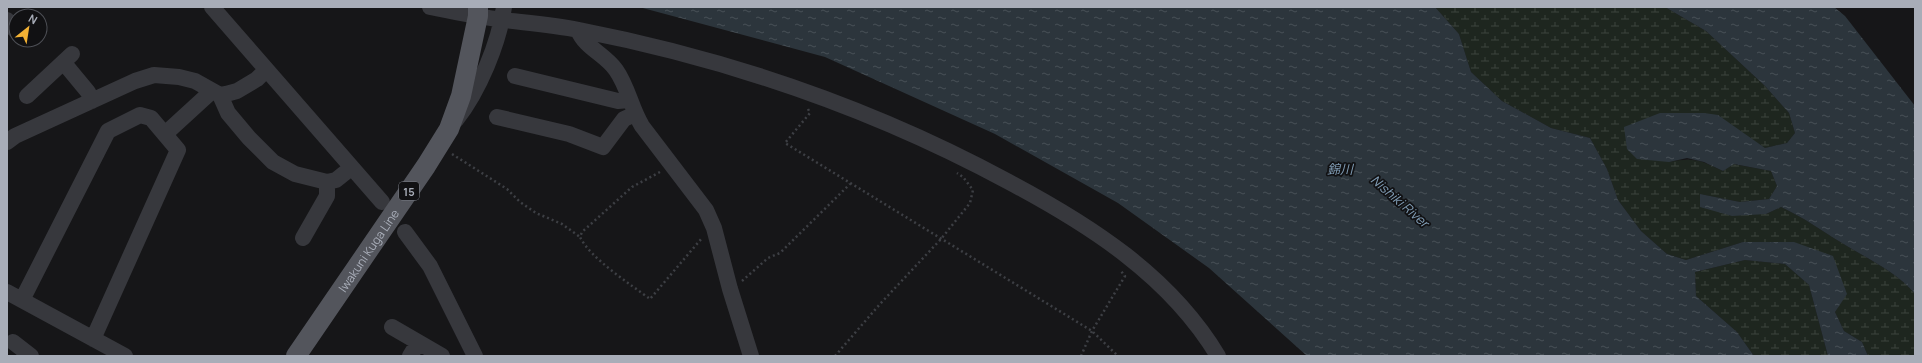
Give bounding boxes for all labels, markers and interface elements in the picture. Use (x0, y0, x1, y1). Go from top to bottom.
north arrow (8, 8, 48, 48)
text: N (26, 10, 41, 27)
water label: 錦川 (1327, 160, 1355, 178)
water label: Nishiki River (1367, 171, 1435, 233)
road number: 15 (399, 182, 419, 200)
street label: Iwakuni Kuga Line (334, 206, 403, 295)

